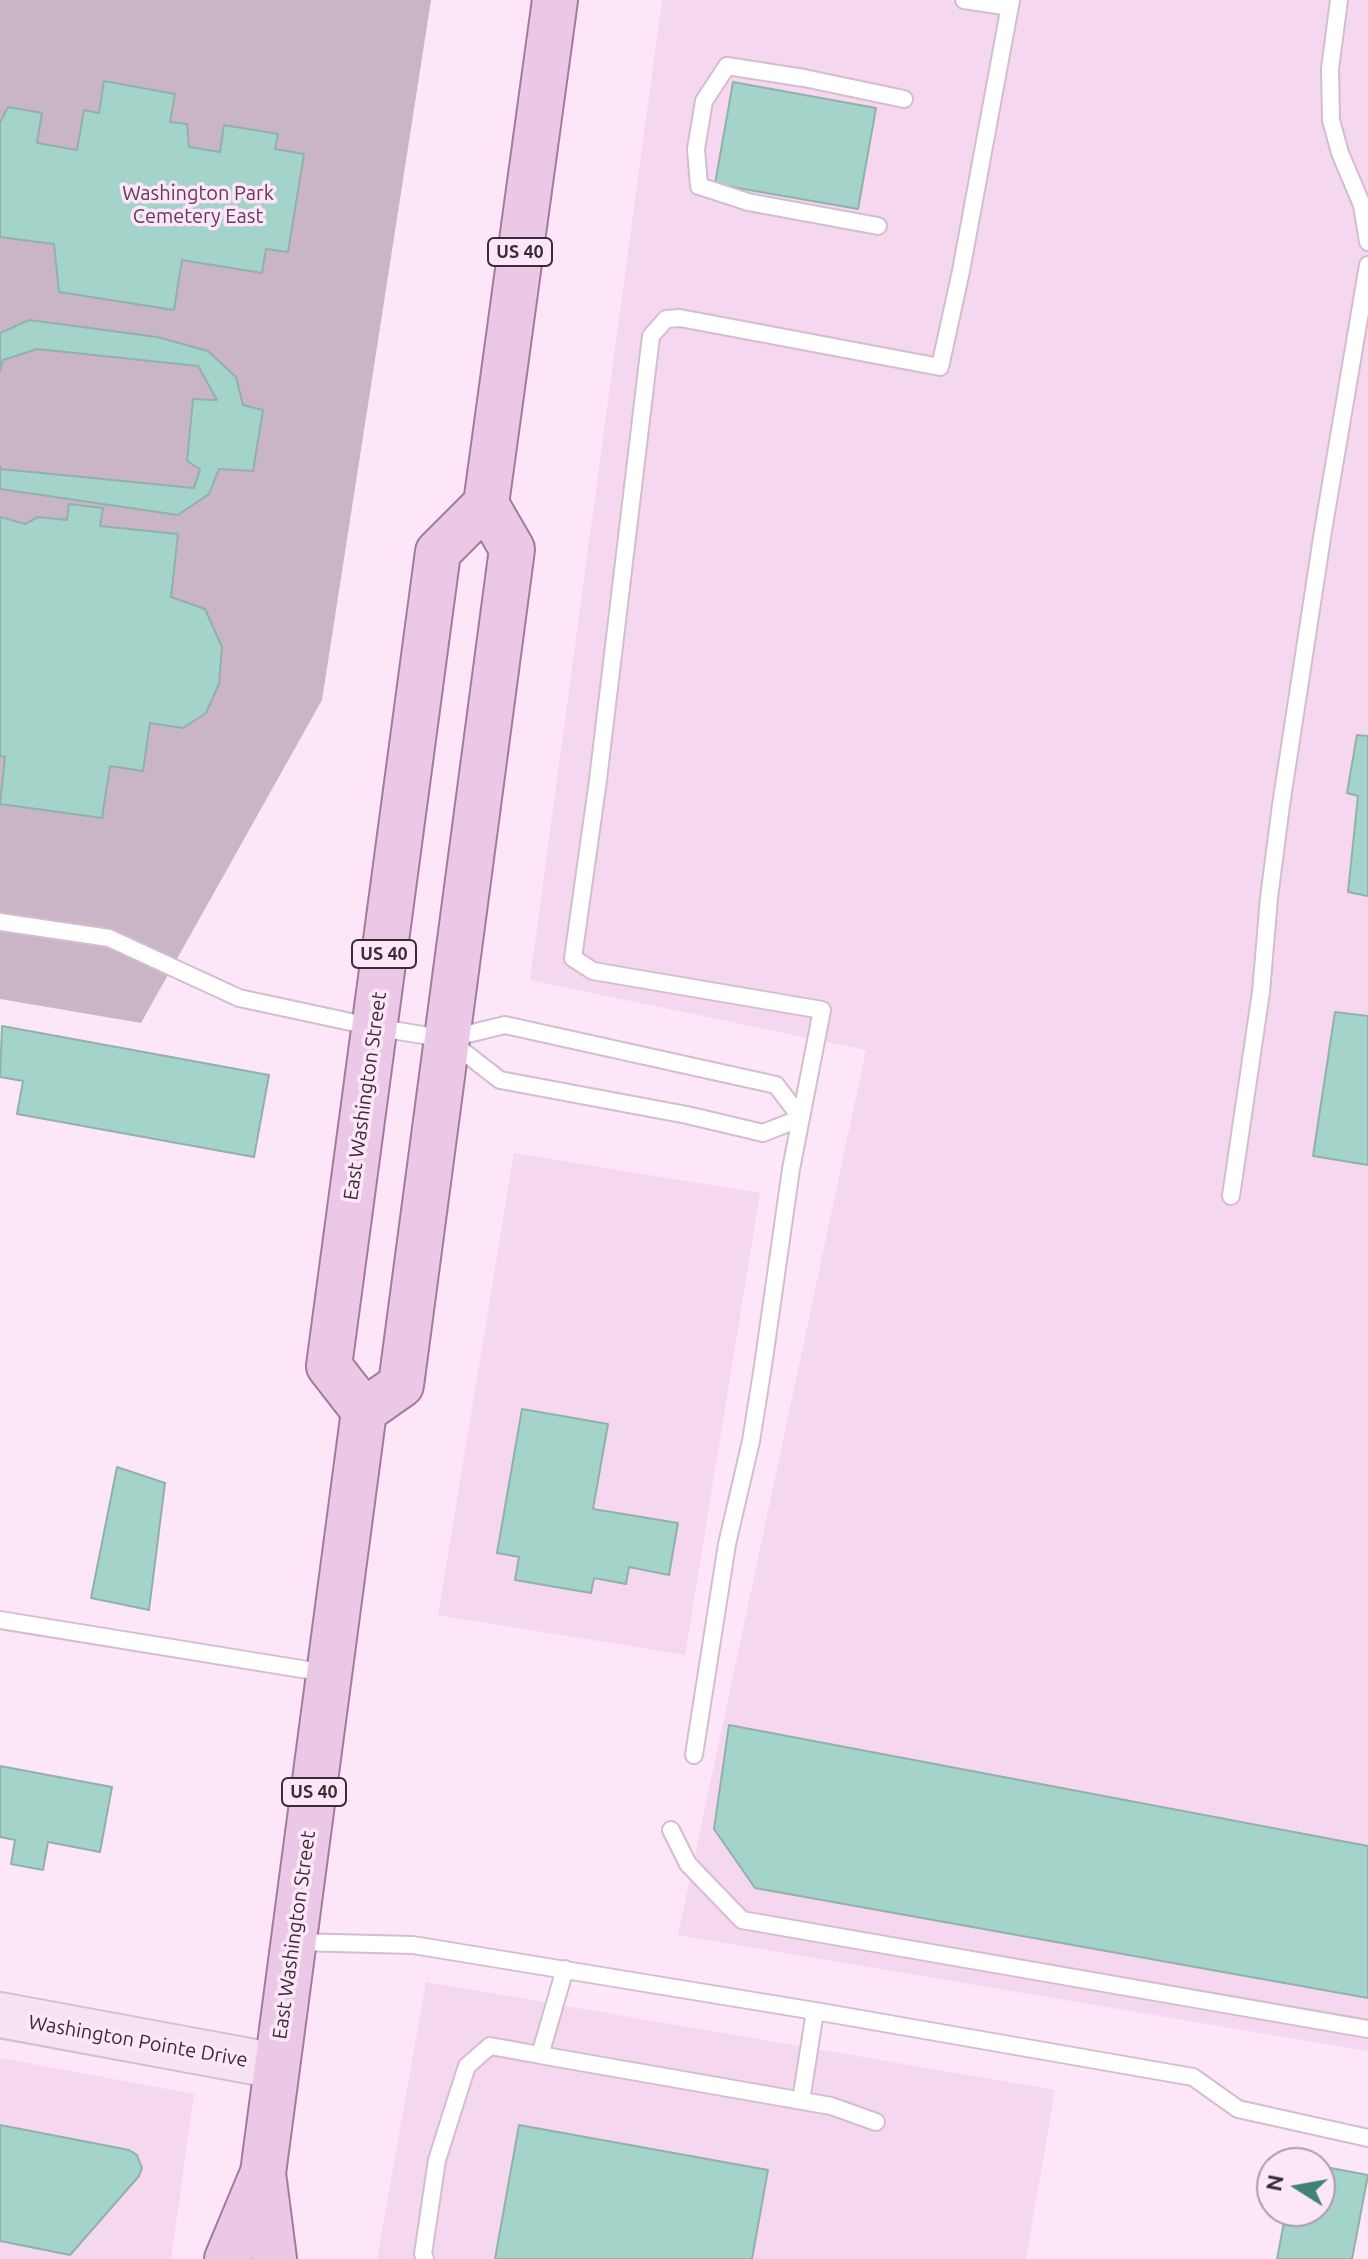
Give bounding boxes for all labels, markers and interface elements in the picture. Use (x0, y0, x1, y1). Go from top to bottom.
park label: Washington Park Cemetery East (122, 181, 274, 228)
road number: US 40 (488, 238, 552, 266)
road number: US 40 (352, 940, 416, 968)
street label: East Washington Street (338, 990, 392, 1202)
road number: US 40 (282, 1778, 346, 1806)
street label: East Washington Street (267, 1829, 321, 2041)
street label: Washington Pointe Drive (26, 2010, 250, 2072)
north arrow (1256, 2147, 1336, 2227)
text: N (1260, 2172, 1288, 2193)

